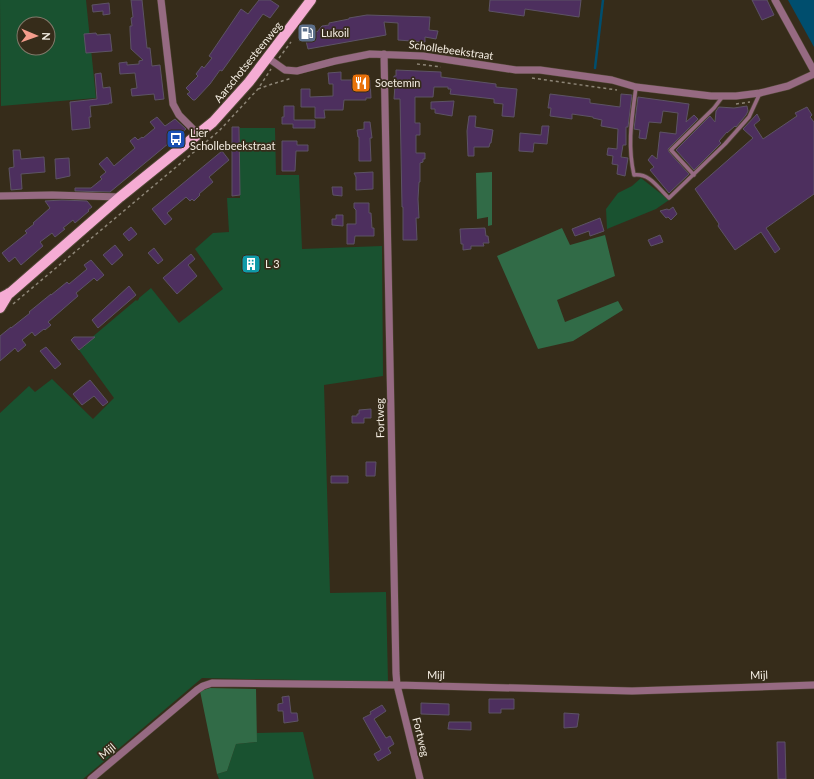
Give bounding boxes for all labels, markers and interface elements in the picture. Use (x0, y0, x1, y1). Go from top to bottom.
north arrow (16, 16, 56, 56)
street label: Aarschotsesteenweg (211, 18, 284, 105)
fuel station icon: Lukoil (296, 22, 318, 44)
place label: Lukoil (321, 26, 349, 39)
text: N (40, 32, 53, 41)
street label: Schollebeekstraat (408, 37, 494, 62)
restaurant icon: Soetemin (350, 72, 372, 94)
place label: Soetemin (375, 76, 421, 89)
place label: Lier Schollebeekstraat (190, 126, 275, 152)
bus stop icon: Lier Schollebeekstraat (165, 128, 187, 150)
building icon: L 3 (240, 253, 262, 275)
place label: L 3 (265, 257, 280, 270)
street label: Fortweg (373, 398, 386, 438)
street label: Mijl (427, 668, 445, 681)
street label: Mijl (750, 668, 768, 681)
street label: Fortweg (410, 716, 433, 758)
street label: Mijl (96, 740, 118, 761)

